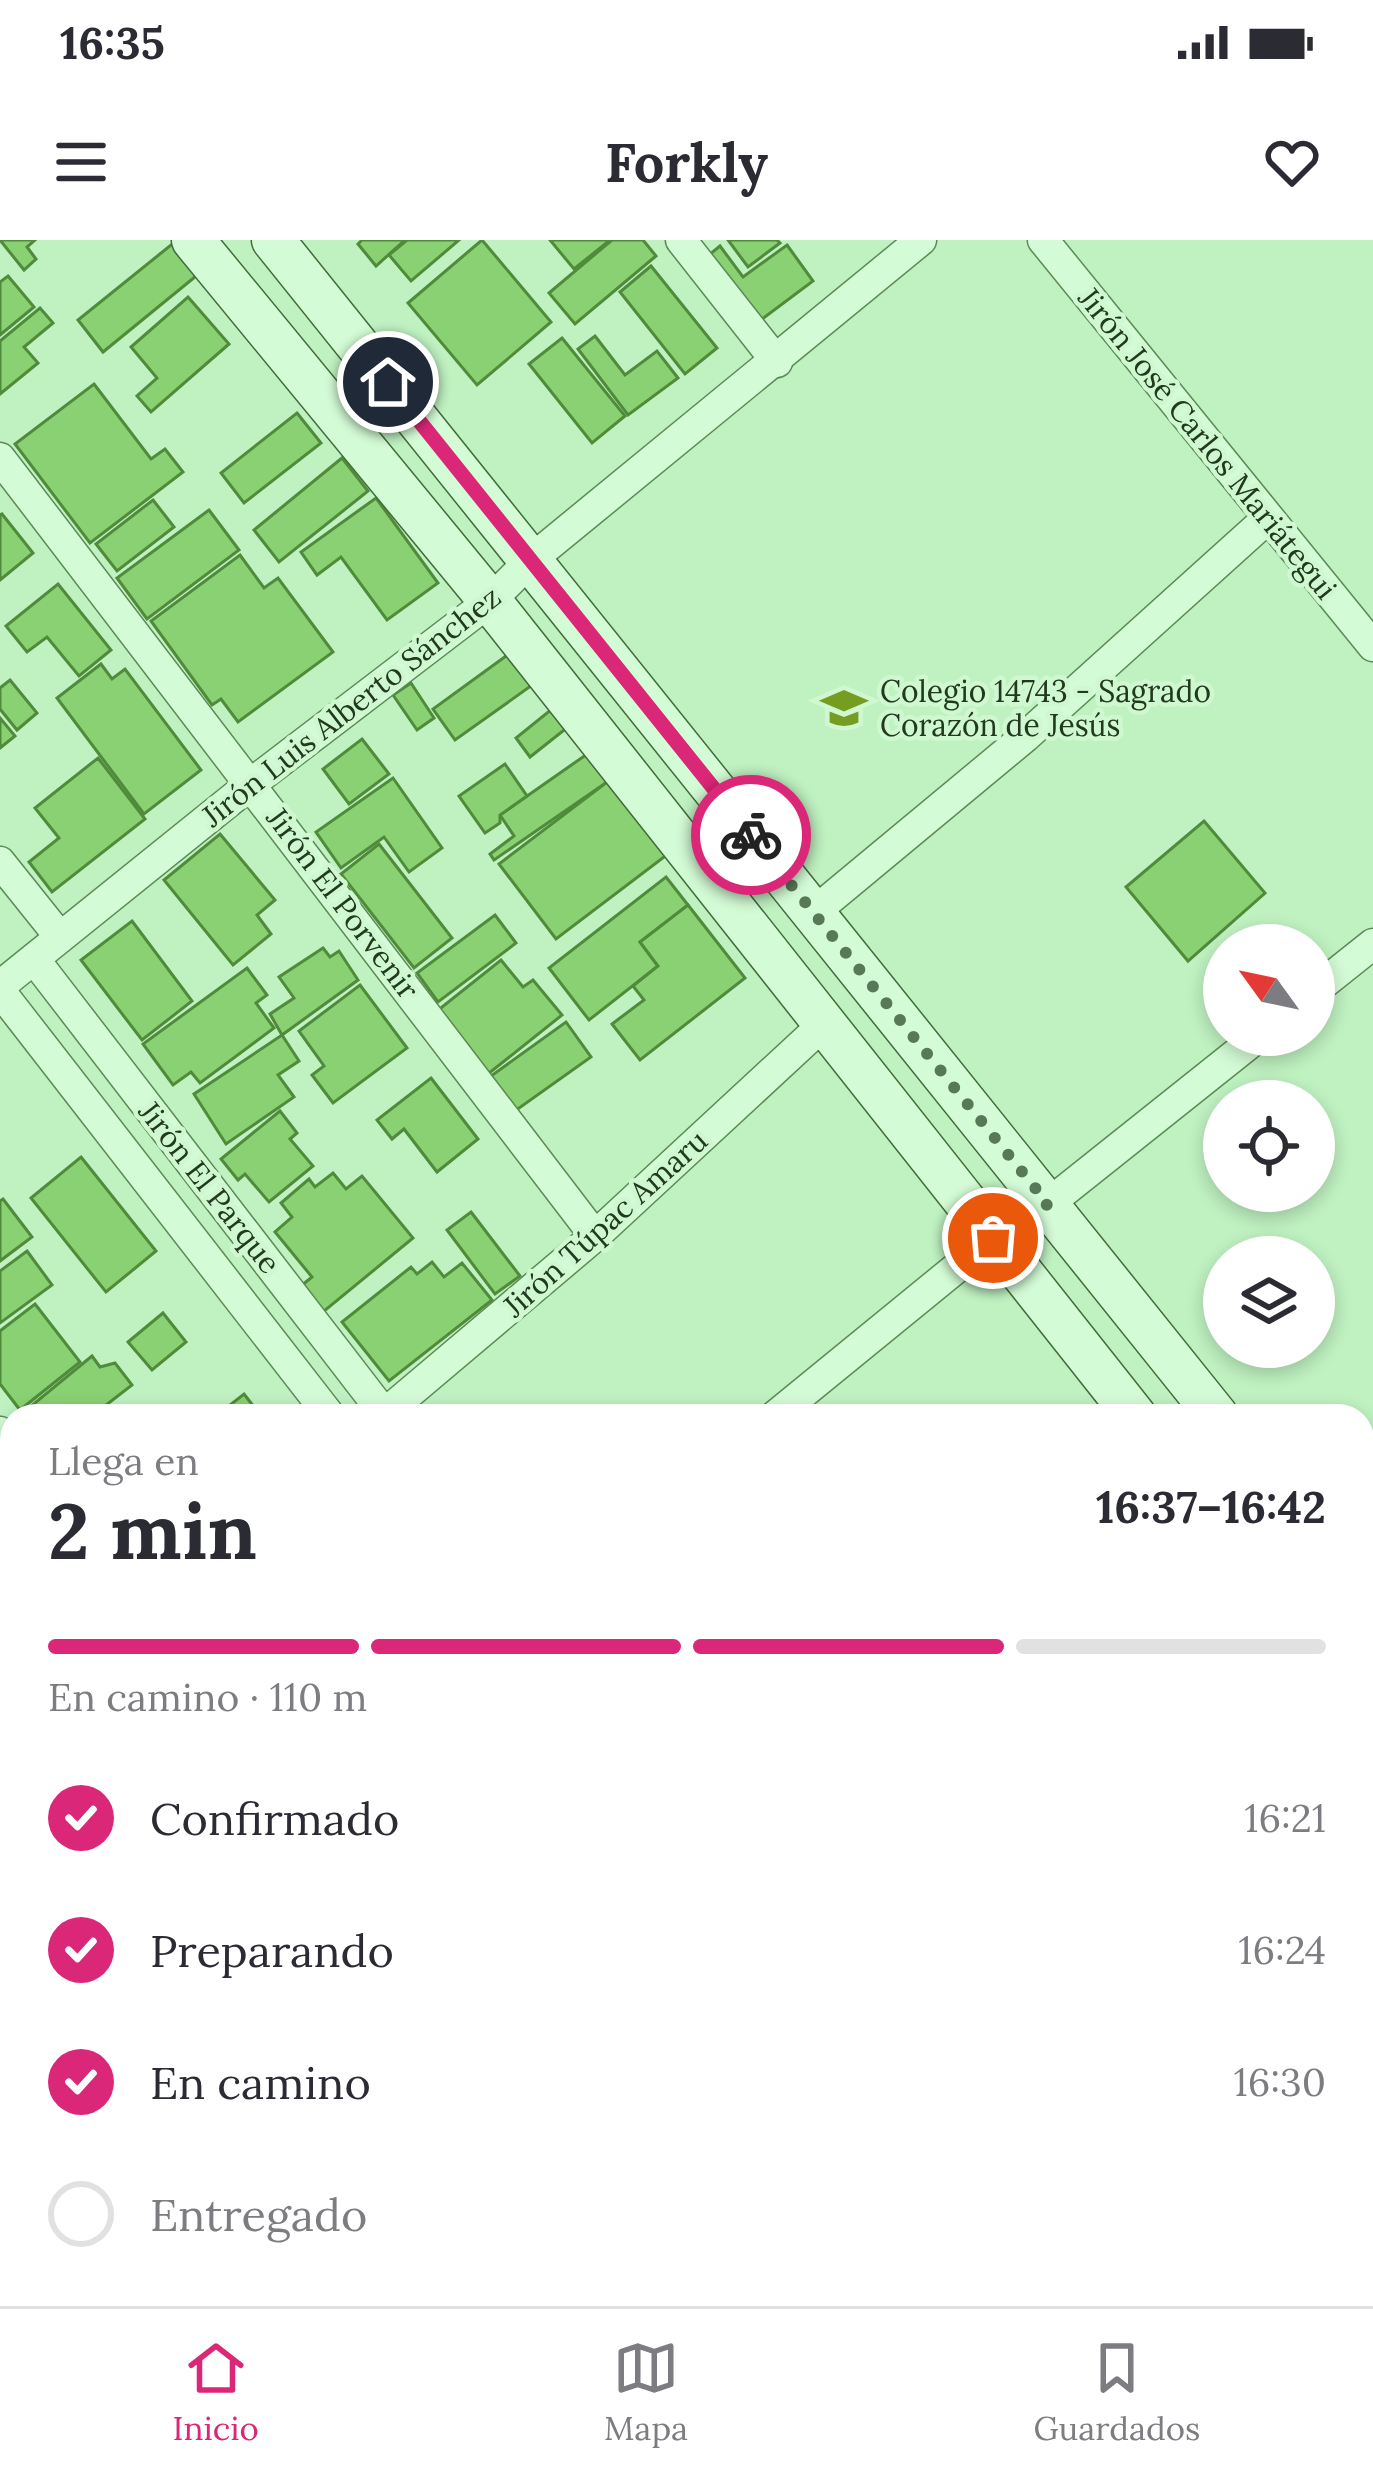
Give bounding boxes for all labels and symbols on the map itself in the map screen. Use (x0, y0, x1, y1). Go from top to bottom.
street label: Jirón José Carlos Mariátegui (1069, 279, 1345, 607)
pin (337, 331, 439, 433)
street label: Jirón Luis Alberto Sánchez (193, 578, 508, 835)
place label: Colegio 14743 - Sagrado Corazón de Jesús (880, 672, 1211, 744)
school or university icon: Colegio 14743 - Sagrado Corazón de Jesús (819, 683, 869, 733)
courier (691, 775, 811, 895)
street label: Jirón El Porvenir (258, 799, 427, 1006)
north arrow (1203, 924, 1335, 1056)
street label: Jirón El Parque (130, 1092, 289, 1281)
street label: Jirón Túpac Amaru (494, 1121, 715, 1325)
pin (942, 1187, 1044, 1289)

